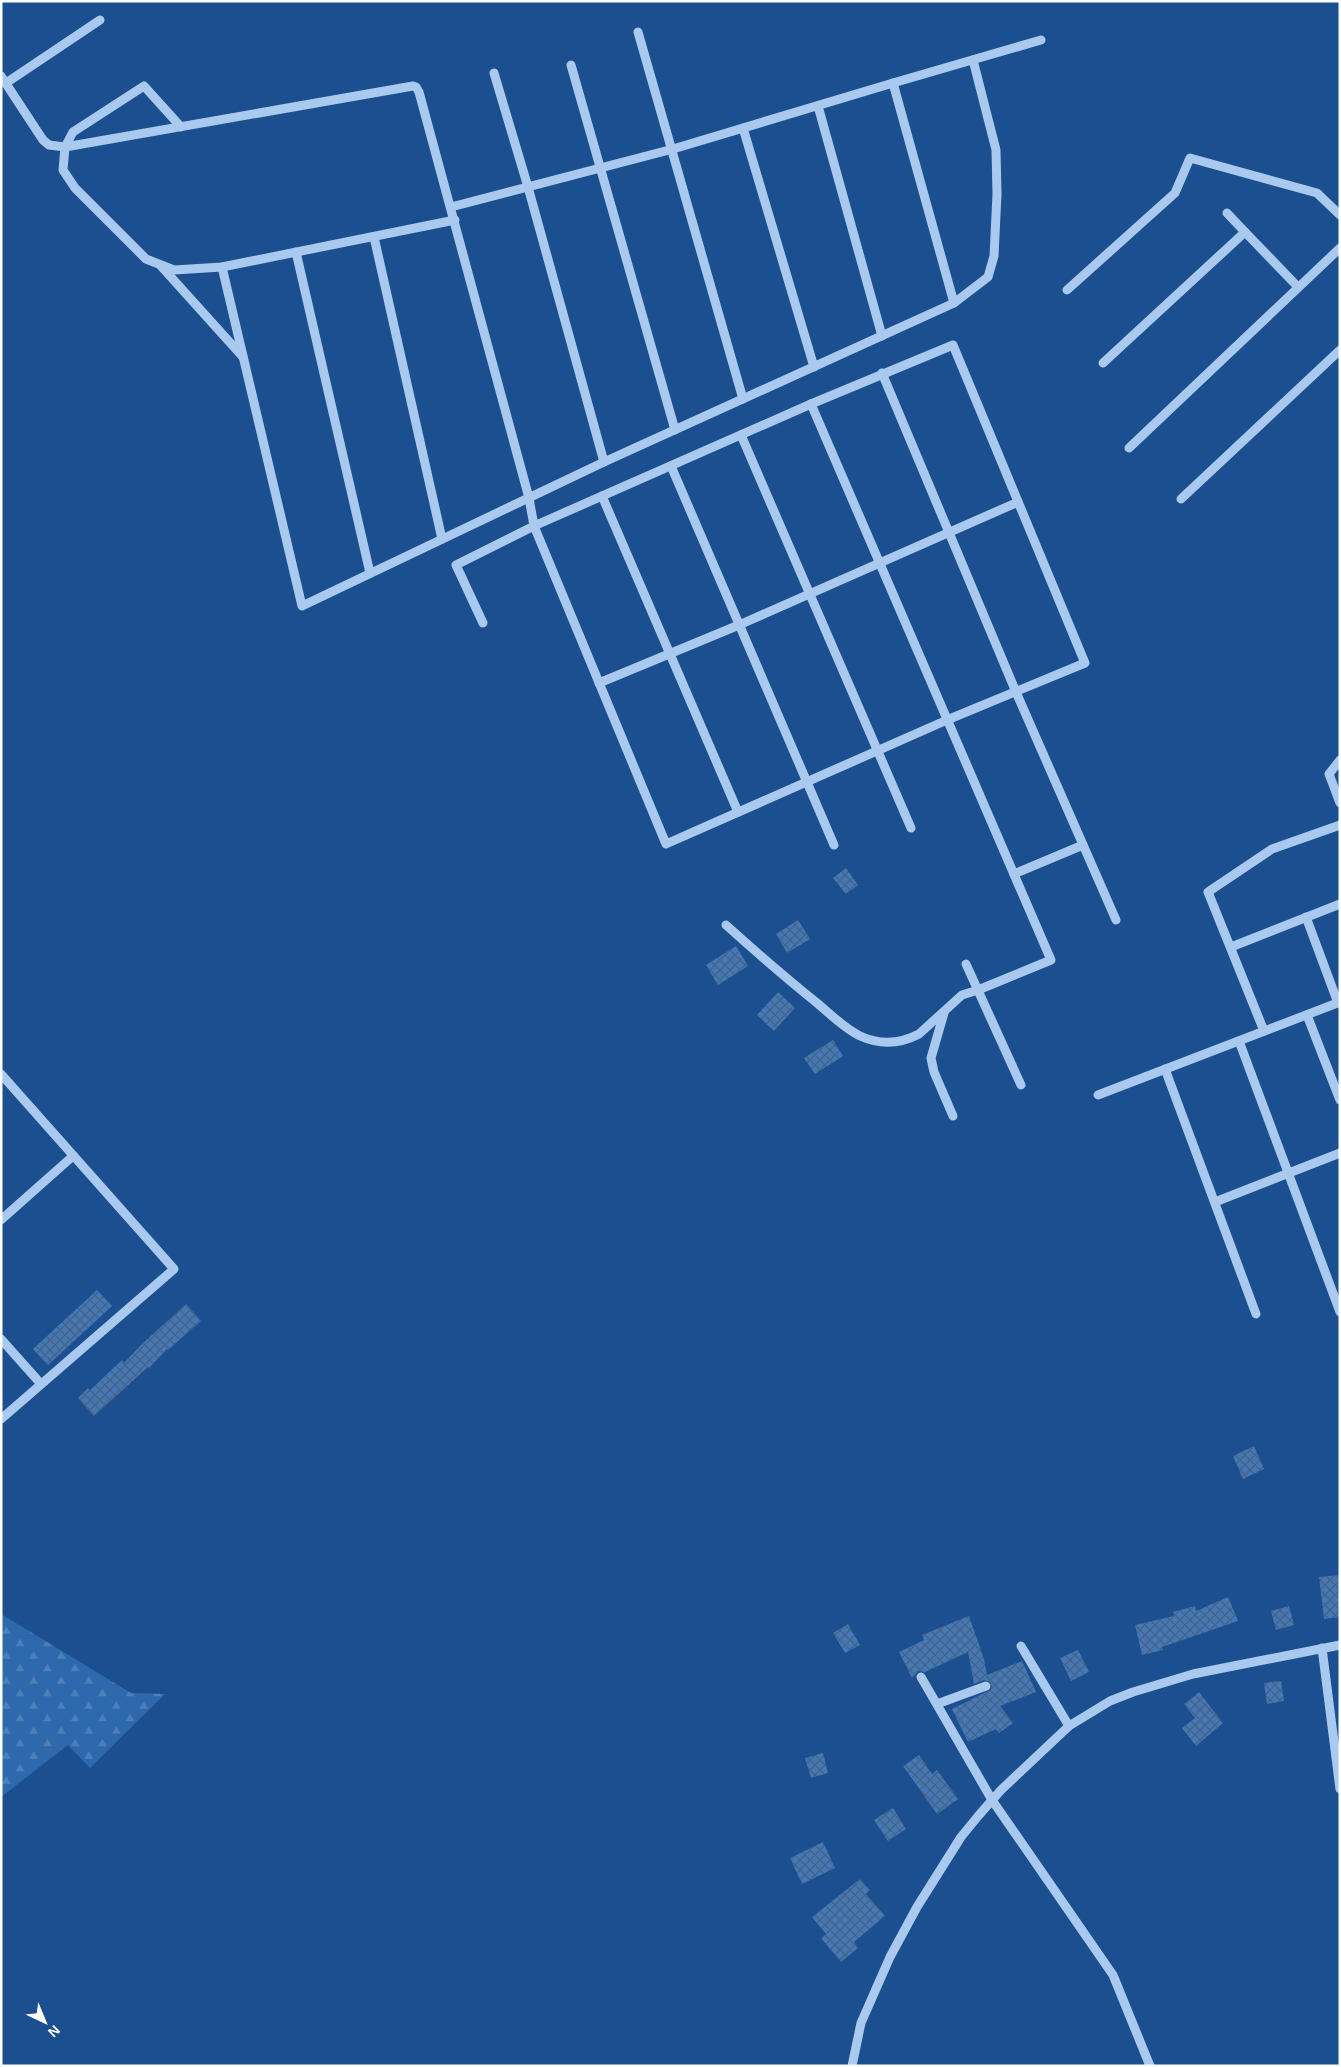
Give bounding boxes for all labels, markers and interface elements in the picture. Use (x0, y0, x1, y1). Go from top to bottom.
north arrow (20, 1997, 70, 2047)
text: N (45, 2022, 63, 2041)

